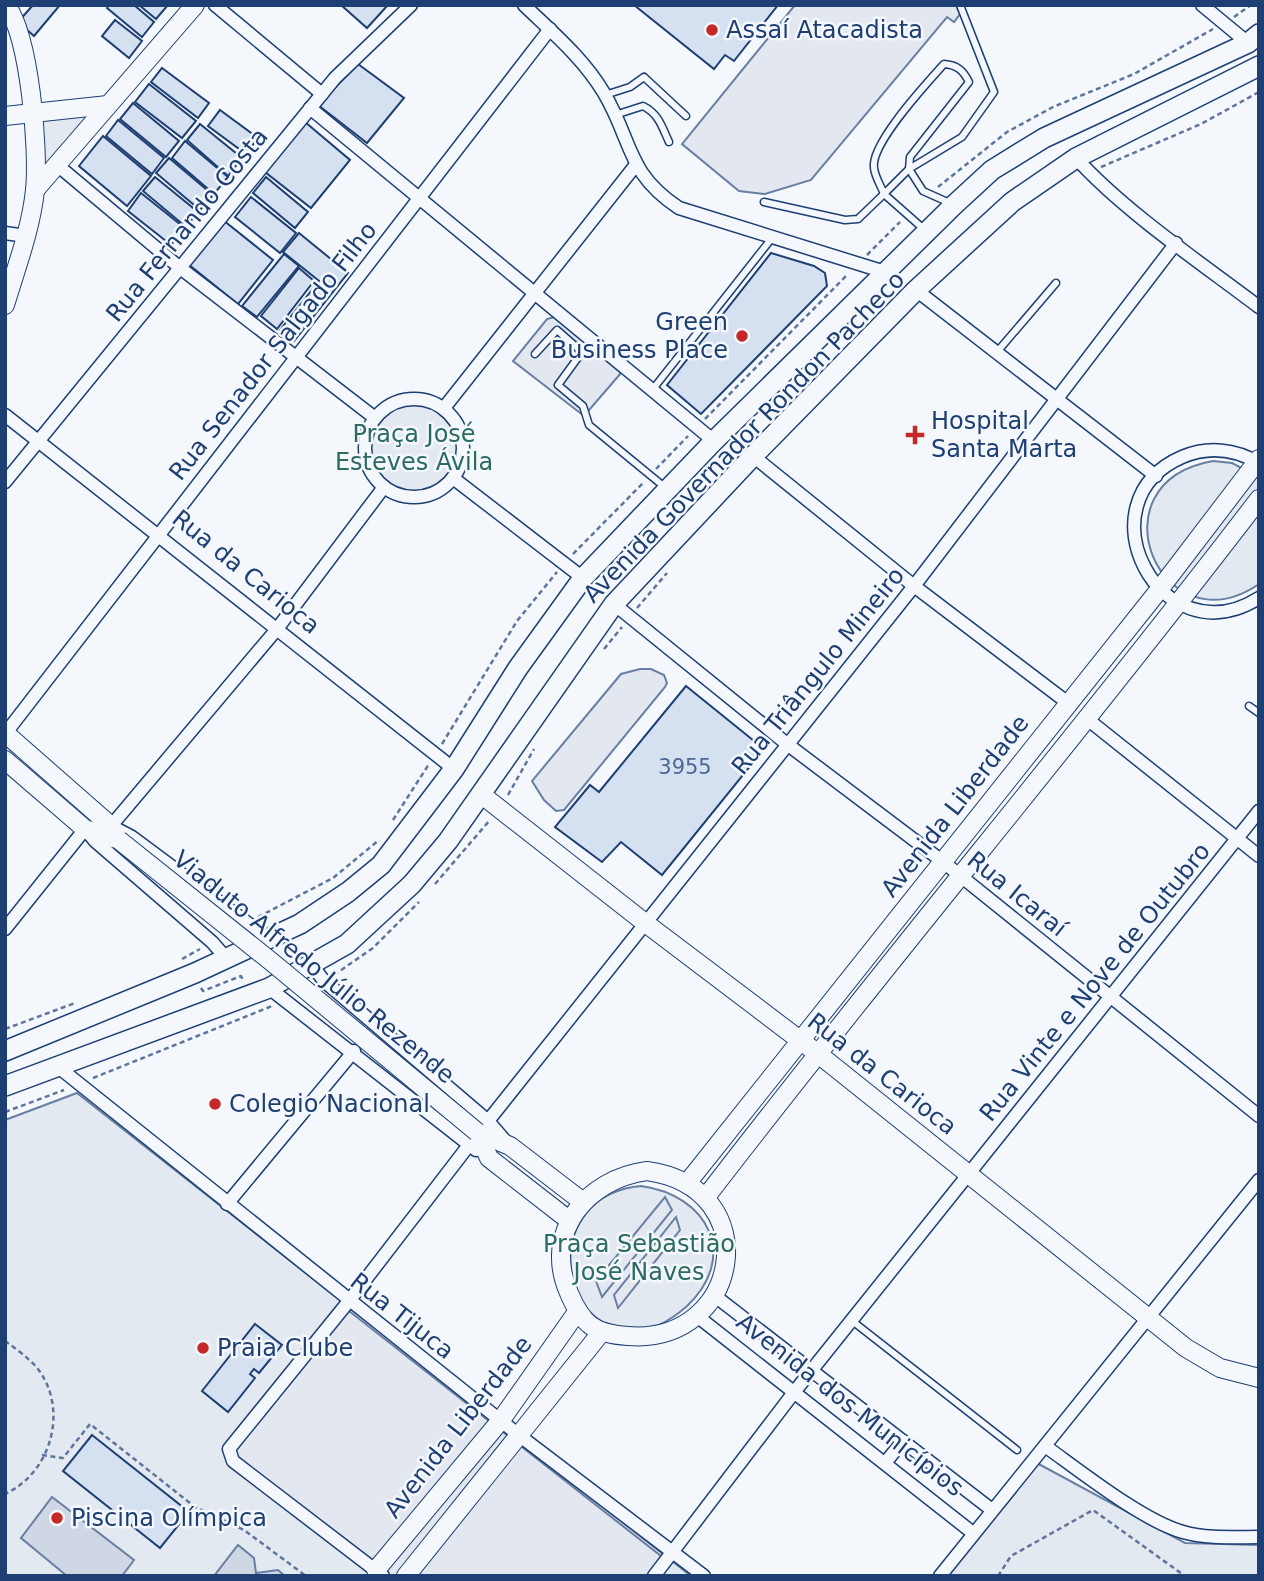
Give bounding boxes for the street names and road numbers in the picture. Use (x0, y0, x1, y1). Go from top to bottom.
street label: Rua Fernando Costa (100, 123, 274, 327)
street label: Rua Senador Salgado Filho (164, 216, 382, 486)
street label: Avenida Governador Rondon Pacheco (578, 265, 910, 609)
street label: Rua da Carioca (167, 504, 325, 640)
street label: Rua Triângulo Mineiro (726, 562, 910, 780)
street label: Avenida Liberdade (875, 710, 1035, 902)
street label: Rua Vinte e Nove de Outubro (974, 837, 1216, 1127)
street label: Viaduto Alfredo Júlio Rezende (168, 845, 460, 1089)
street label: Rua Icaraí (962, 846, 1073, 943)
street label: Rua da Carioca (802, 1007, 962, 1141)
street label: Rua Tijuca (345, 1267, 459, 1365)
street label: Avenida dos Municípios (731, 1308, 969, 1502)
street label: Avenida Liberdade (378, 1331, 538, 1523)

